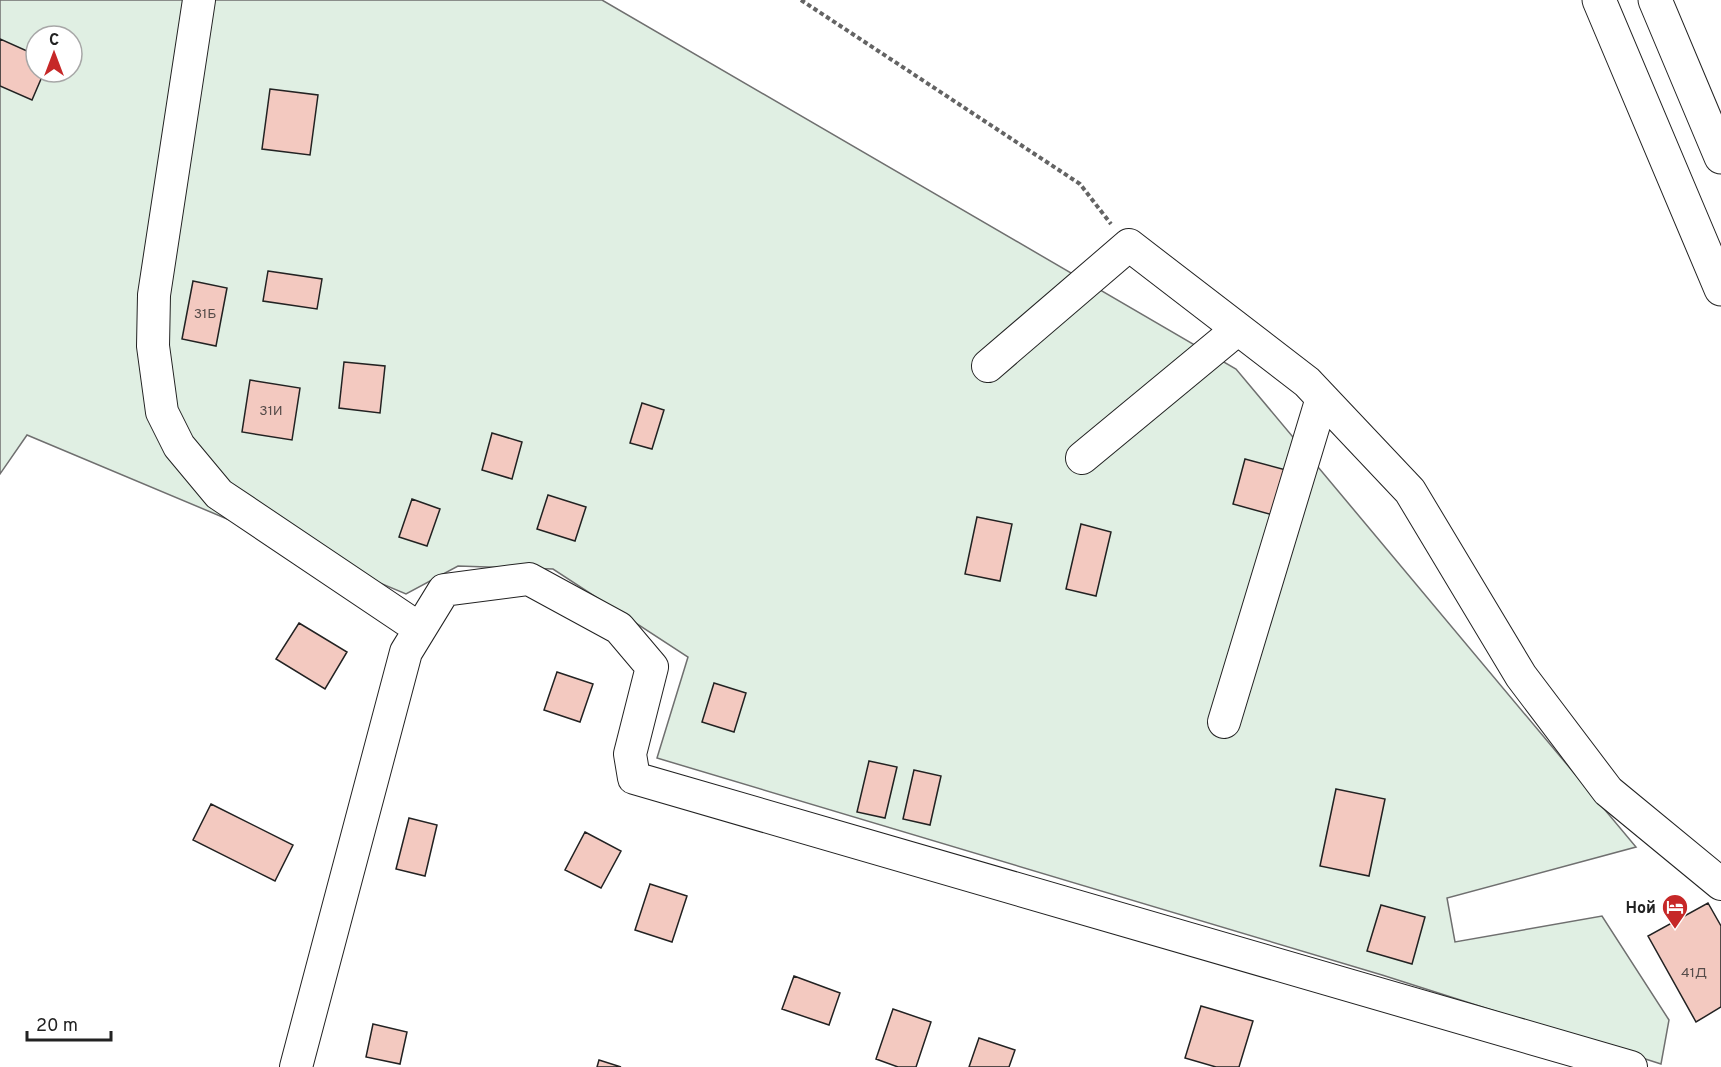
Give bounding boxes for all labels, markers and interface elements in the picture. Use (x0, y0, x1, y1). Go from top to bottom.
north arrow (24, 24, 84, 84)
text: С (49, 31, 59, 51)
house number: 31Б (194, 306, 216, 323)
house number: 31И (259, 403, 283, 420)
hotel icon: Ной (1660, 892, 1690, 930)
place label: Ной (1626, 899, 1656, 919)
house number: 41Д (1681, 965, 1707, 982)
scale bar (27, 1004, 111, 1042)
text: 20 m (36, 1015, 78, 1038)

